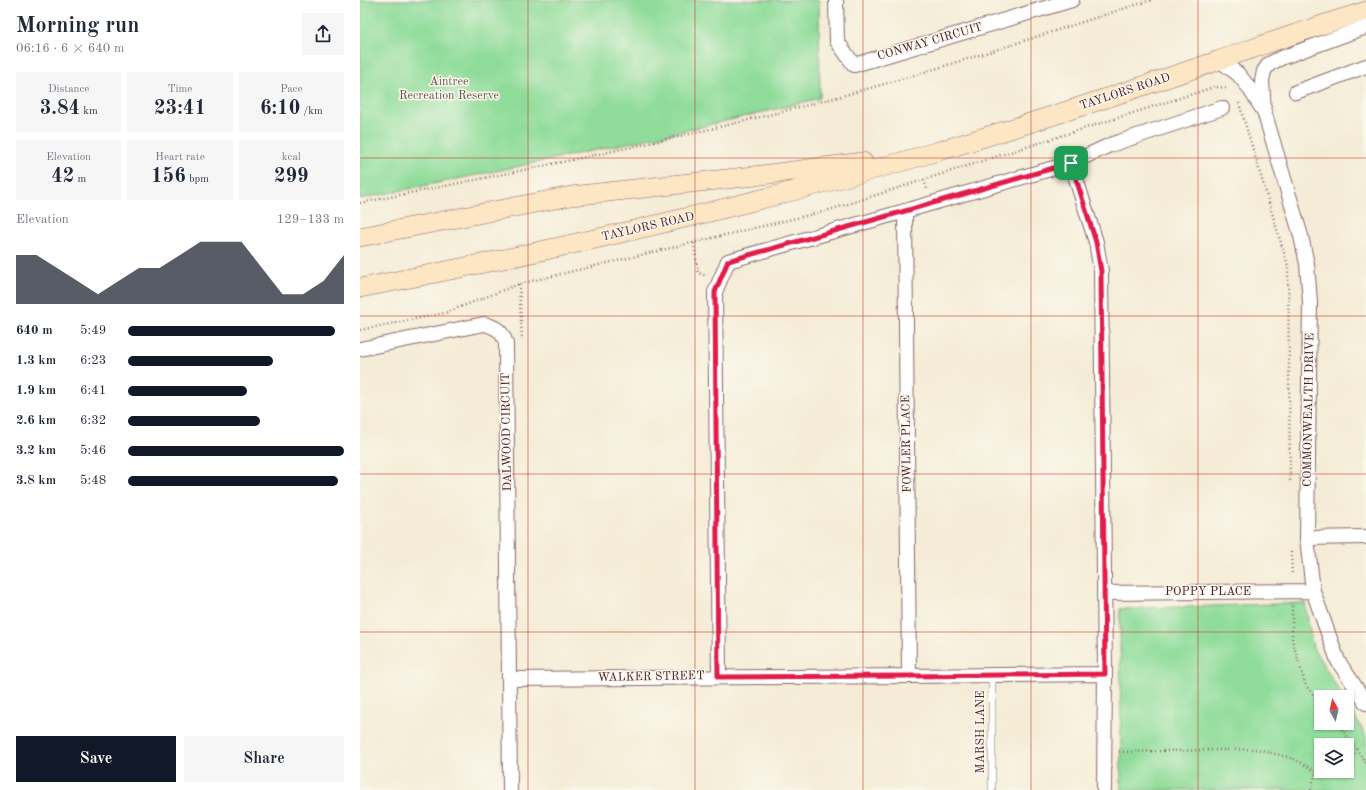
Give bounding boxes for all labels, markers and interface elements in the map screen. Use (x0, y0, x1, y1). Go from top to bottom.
button: share (302, 13, 344, 55)
text: Morning run (16, 15, 139, 37)
street label: CONWAY CIRCUIT (876, 21, 984, 63)
text: 06:16 · 6 × 640 m (16, 42, 124, 55)
street label: TAYLORS ROAD (1078, 72, 1172, 112)
park label: Aintree Recreation Reserve (399, 76, 499, 102)
text: Distance (48, 84, 89, 95)
text: Time (168, 84, 192, 95)
text: Pace (280, 84, 302, 95)
text: 3.84 (40, 99, 80, 119)
text: 23:41 (154, 99, 206, 119)
text: 6:10 (260, 99, 300, 119)
text: km (80, 106, 98, 117)
text: /km (300, 106, 323, 117)
pin (1054, 146, 1088, 180)
text: Elevation (46, 152, 91, 163)
text: Heart rate (155, 152, 205, 163)
text: kcal (282, 152, 301, 163)
icon: arrive (1060, 152, 1082, 174)
text: 42 (51, 167, 74, 187)
text: 156 (151, 167, 186, 187)
text: 299 (274, 167, 309, 187)
text: m (74, 174, 86, 185)
text: bpm (186, 174, 209, 185)
street label: TAYLORS ROAD (601, 211, 695, 243)
text: Elevation (16, 213, 69, 226)
text: 129–133 m (277, 213, 344, 226)
text: 640 m (16, 324, 53, 337)
text: 5:49 (80, 324, 106, 337)
street label: COMMONWEALTH DRIVE (1302, 333, 1316, 487)
text: 1.3 km (16, 354, 56, 367)
text: 6:23 (80, 354, 106, 367)
street label: DALWOOD CIRCUIT (500, 373, 514, 491)
text: 1.9 km (16, 384, 56, 397)
text: 6:41 (80, 384, 106, 397)
street label: FOWLER PLACE (900, 395, 914, 493)
text: 2.6 km (16, 414, 56, 427)
text: 6:32 (80, 414, 106, 427)
text: 3.2 km (16, 444, 56, 457)
text: 5:46 (80, 444, 106, 457)
text: 3.8 km (16, 474, 56, 487)
text: 5:48 (80, 474, 106, 487)
street label: POPPY PLACE (1165, 586, 1251, 598)
street label: WALKER STREET (597, 670, 705, 684)
north arrow (1314, 690, 1354, 730)
map controls (1314, 690, 1354, 778)
street label: MARSH LANE (975, 691, 987, 773)
button: Save (16, 736, 176, 782)
button: Share (184, 736, 344, 782)
button: layers (1314, 738, 1354, 778)

